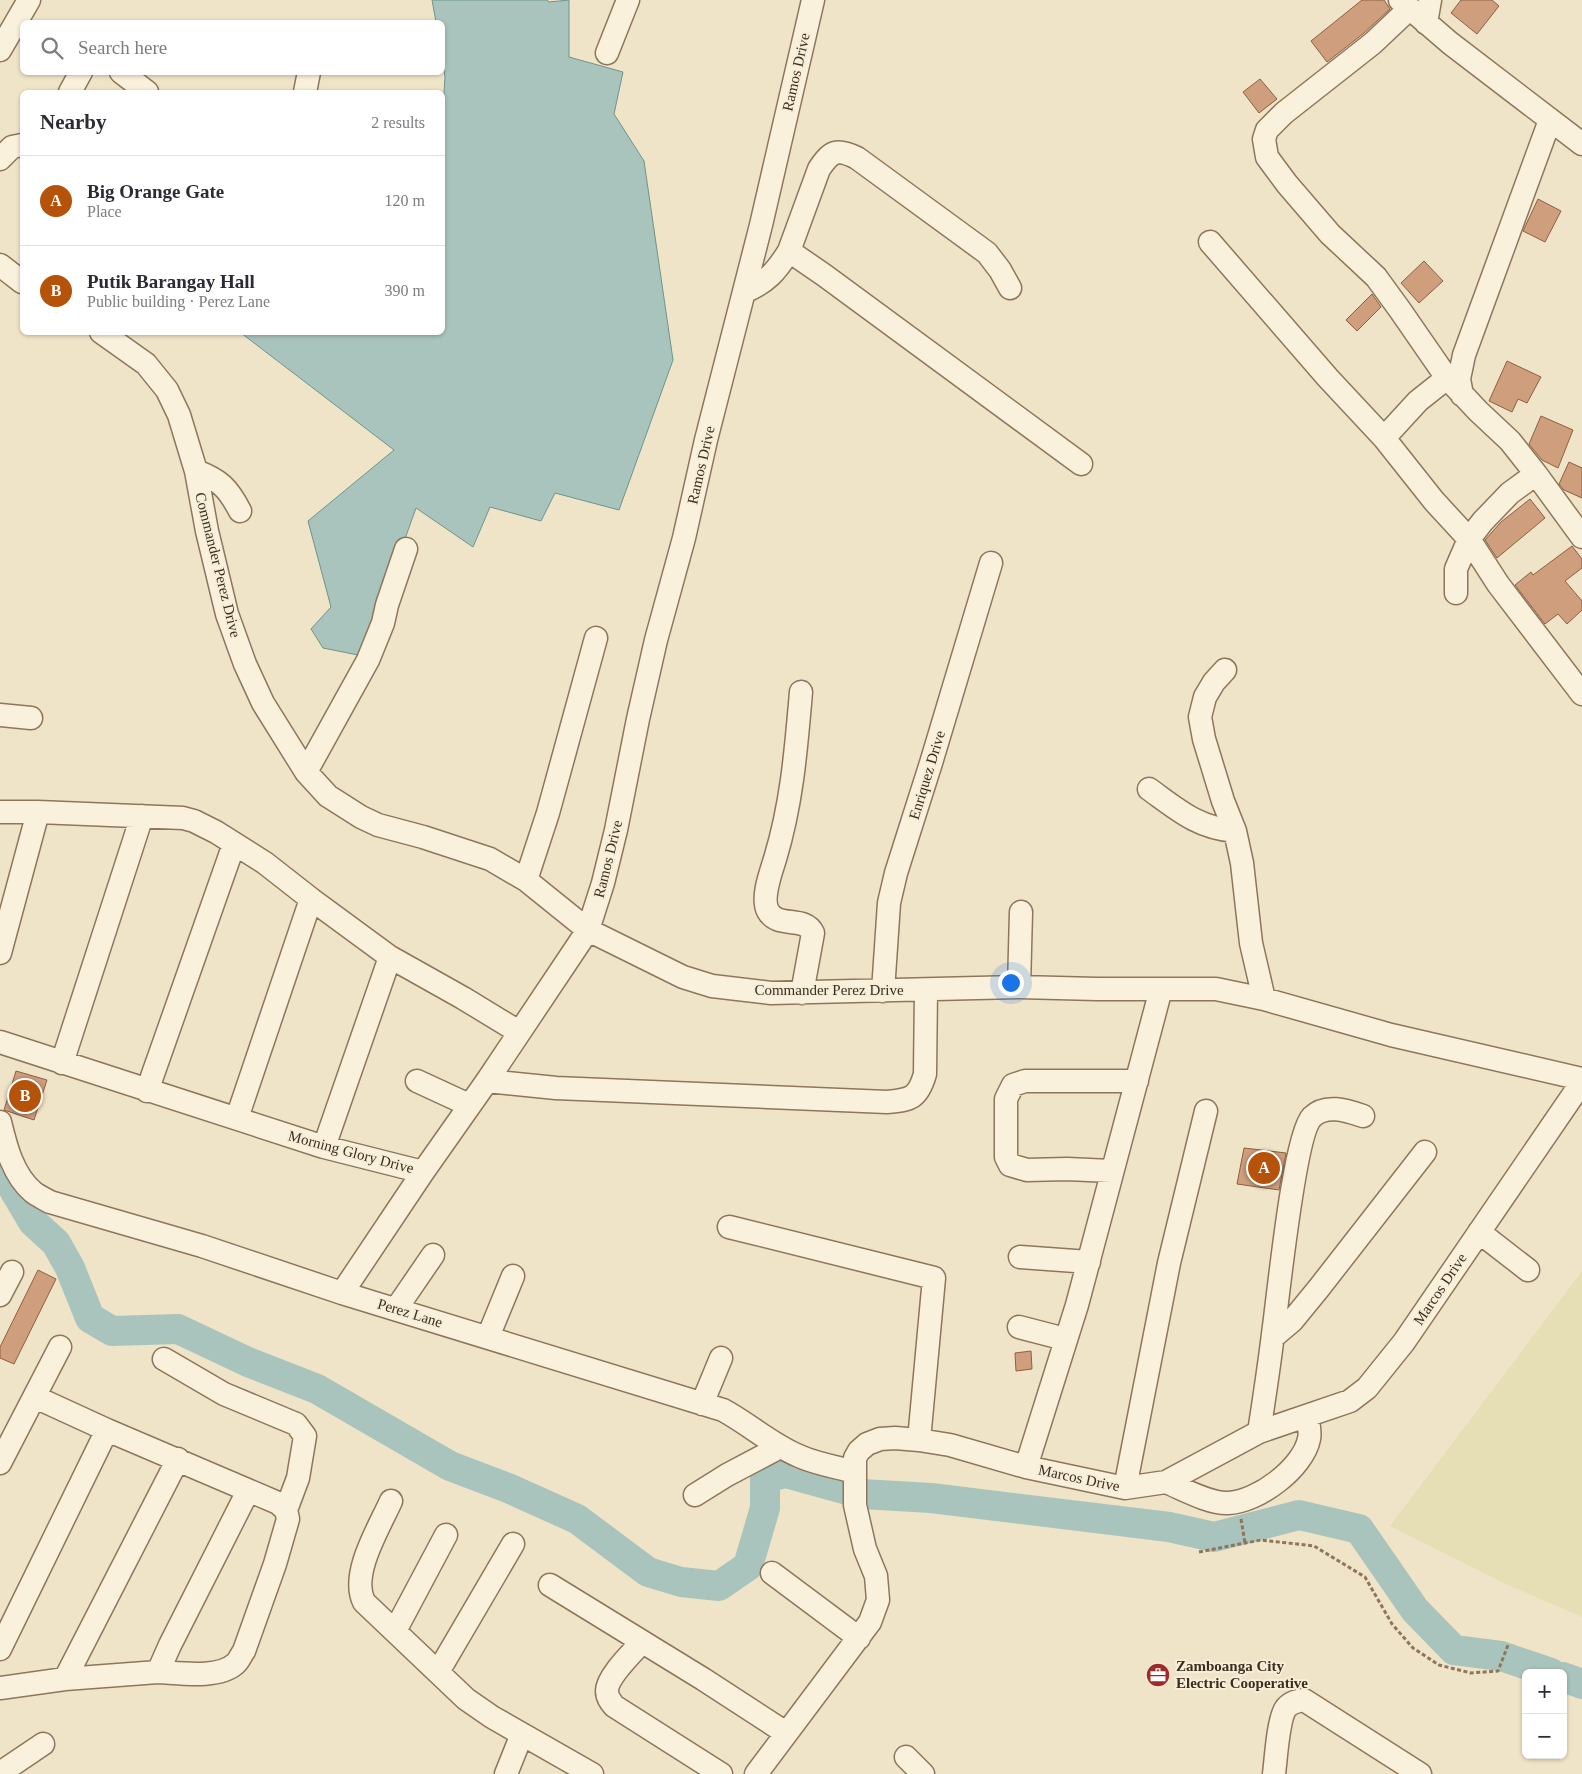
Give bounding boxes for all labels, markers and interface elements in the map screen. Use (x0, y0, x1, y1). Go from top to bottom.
search box (20, 20, 445, 75)
street label: Ramos Drive (779, 31, 813, 113)
icon: search (38, 34, 66, 62)
text: Search here (78, 37, 167, 58)
text: Nearby (40, 110, 107, 134)
text: 2 results (371, 114, 425, 131)
text: Big Orange Gate (87, 181, 224, 202)
text: A (50, 192, 62, 209)
text: 120 m (385, 192, 425, 209)
text: Place (87, 203, 122, 220)
text: Putik Barangay Hall (87, 271, 255, 292)
text: B (51, 282, 61, 299)
text: 390 m (385, 282, 425, 299)
text: Public building · Perez Lane (87, 293, 270, 310)
street label: Ramos Drive (684, 424, 718, 506)
street label: Commander Perez Drive (192, 491, 244, 640)
street label: Enriquez Drive (906, 728, 948, 821)
street label: Ramos Drive (591, 818, 625, 900)
your location (998, 970, 1024, 996)
street label: Commander Perez Drive (754, 982, 904, 998)
pin: B (9, 1077, 41, 1115)
street label: Morning Glory Drive (287, 1128, 416, 1177)
pin: A (1248, 1149, 1280, 1187)
street label: Marcos Drive (1410, 1250, 1470, 1328)
street label: Perez Lane (376, 1296, 445, 1331)
street label: Marcos Drive (1037, 1462, 1122, 1495)
place label: Zamboanga City Electric Cooperative (1176, 1658, 1308, 1691)
office icon: Zamboanga City Electric Cooperative (1145, 1662, 1171, 1688)
map controls (1522, 1669, 1567, 1759)
button: + (1522, 1669, 1567, 1714)
button: − (1522, 1714, 1567, 1759)

